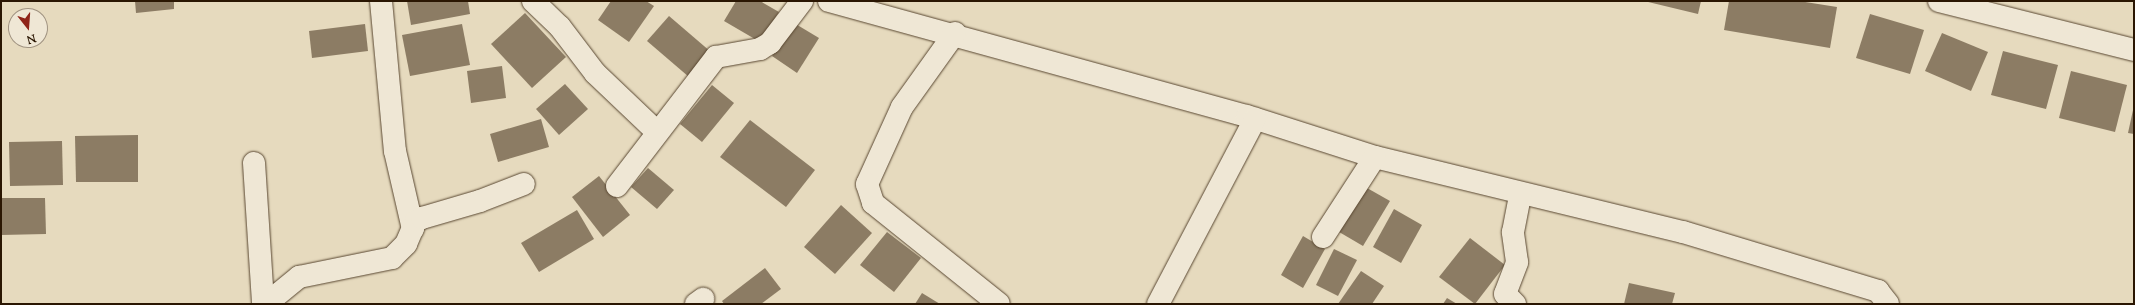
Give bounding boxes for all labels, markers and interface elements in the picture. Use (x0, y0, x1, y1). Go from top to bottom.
north arrow (8, 8, 48, 48)
text: N (25, 30, 38, 47)

